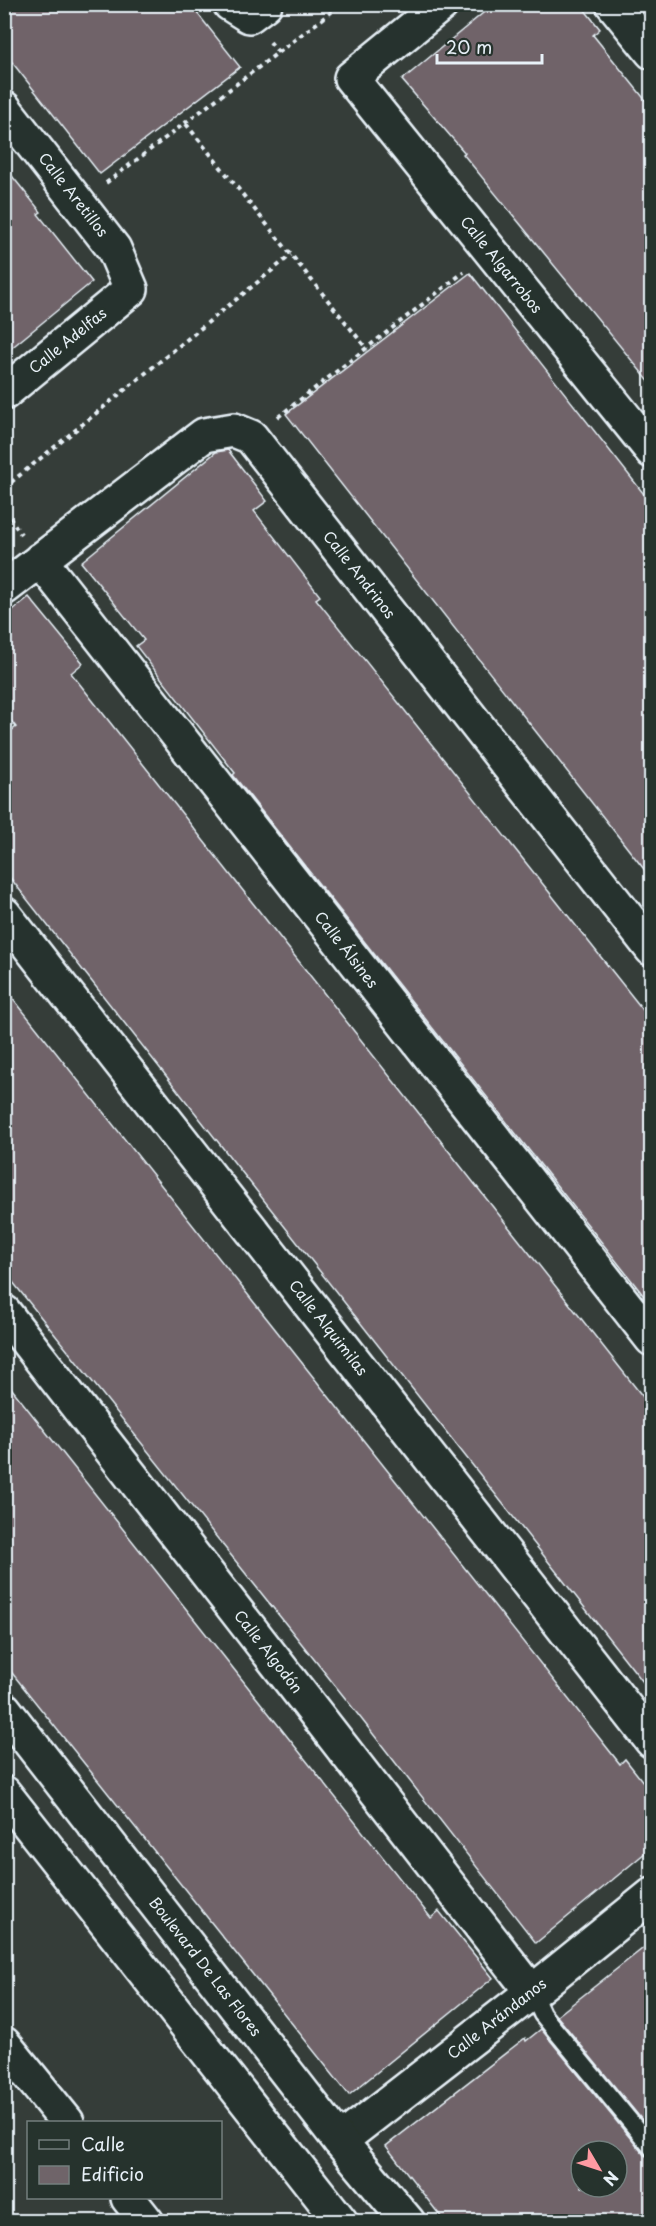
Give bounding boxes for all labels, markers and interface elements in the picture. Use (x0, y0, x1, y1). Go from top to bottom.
scale bar (437, 27, 542, 65)
text: 20 m (446, 33, 492, 60)
street label: Calle Aretillos (34, 147, 115, 241)
street label: Calle Algarrobos (456, 210, 549, 318)
street label: Calle Adelfas (23, 301, 111, 378)
street label: Calle Andrinos (318, 525, 402, 623)
street label: Calle Álsines (310, 906, 385, 993)
street label: Calle Alquimilas (284, 1274, 374, 1380)
street label: Calle Algodón (229, 1605, 309, 1698)
street label: Boulevard De Las Flores (144, 1892, 268, 2041)
street label: Calle Arándanos (442, 1972, 551, 2064)
legend (27, 2121, 222, 2199)
text: Calle (81, 2130, 125, 2157)
north arrow (569, 2139, 629, 2199)
text: Edificio (81, 2160, 144, 2187)
text: N (598, 2167, 625, 2192)

